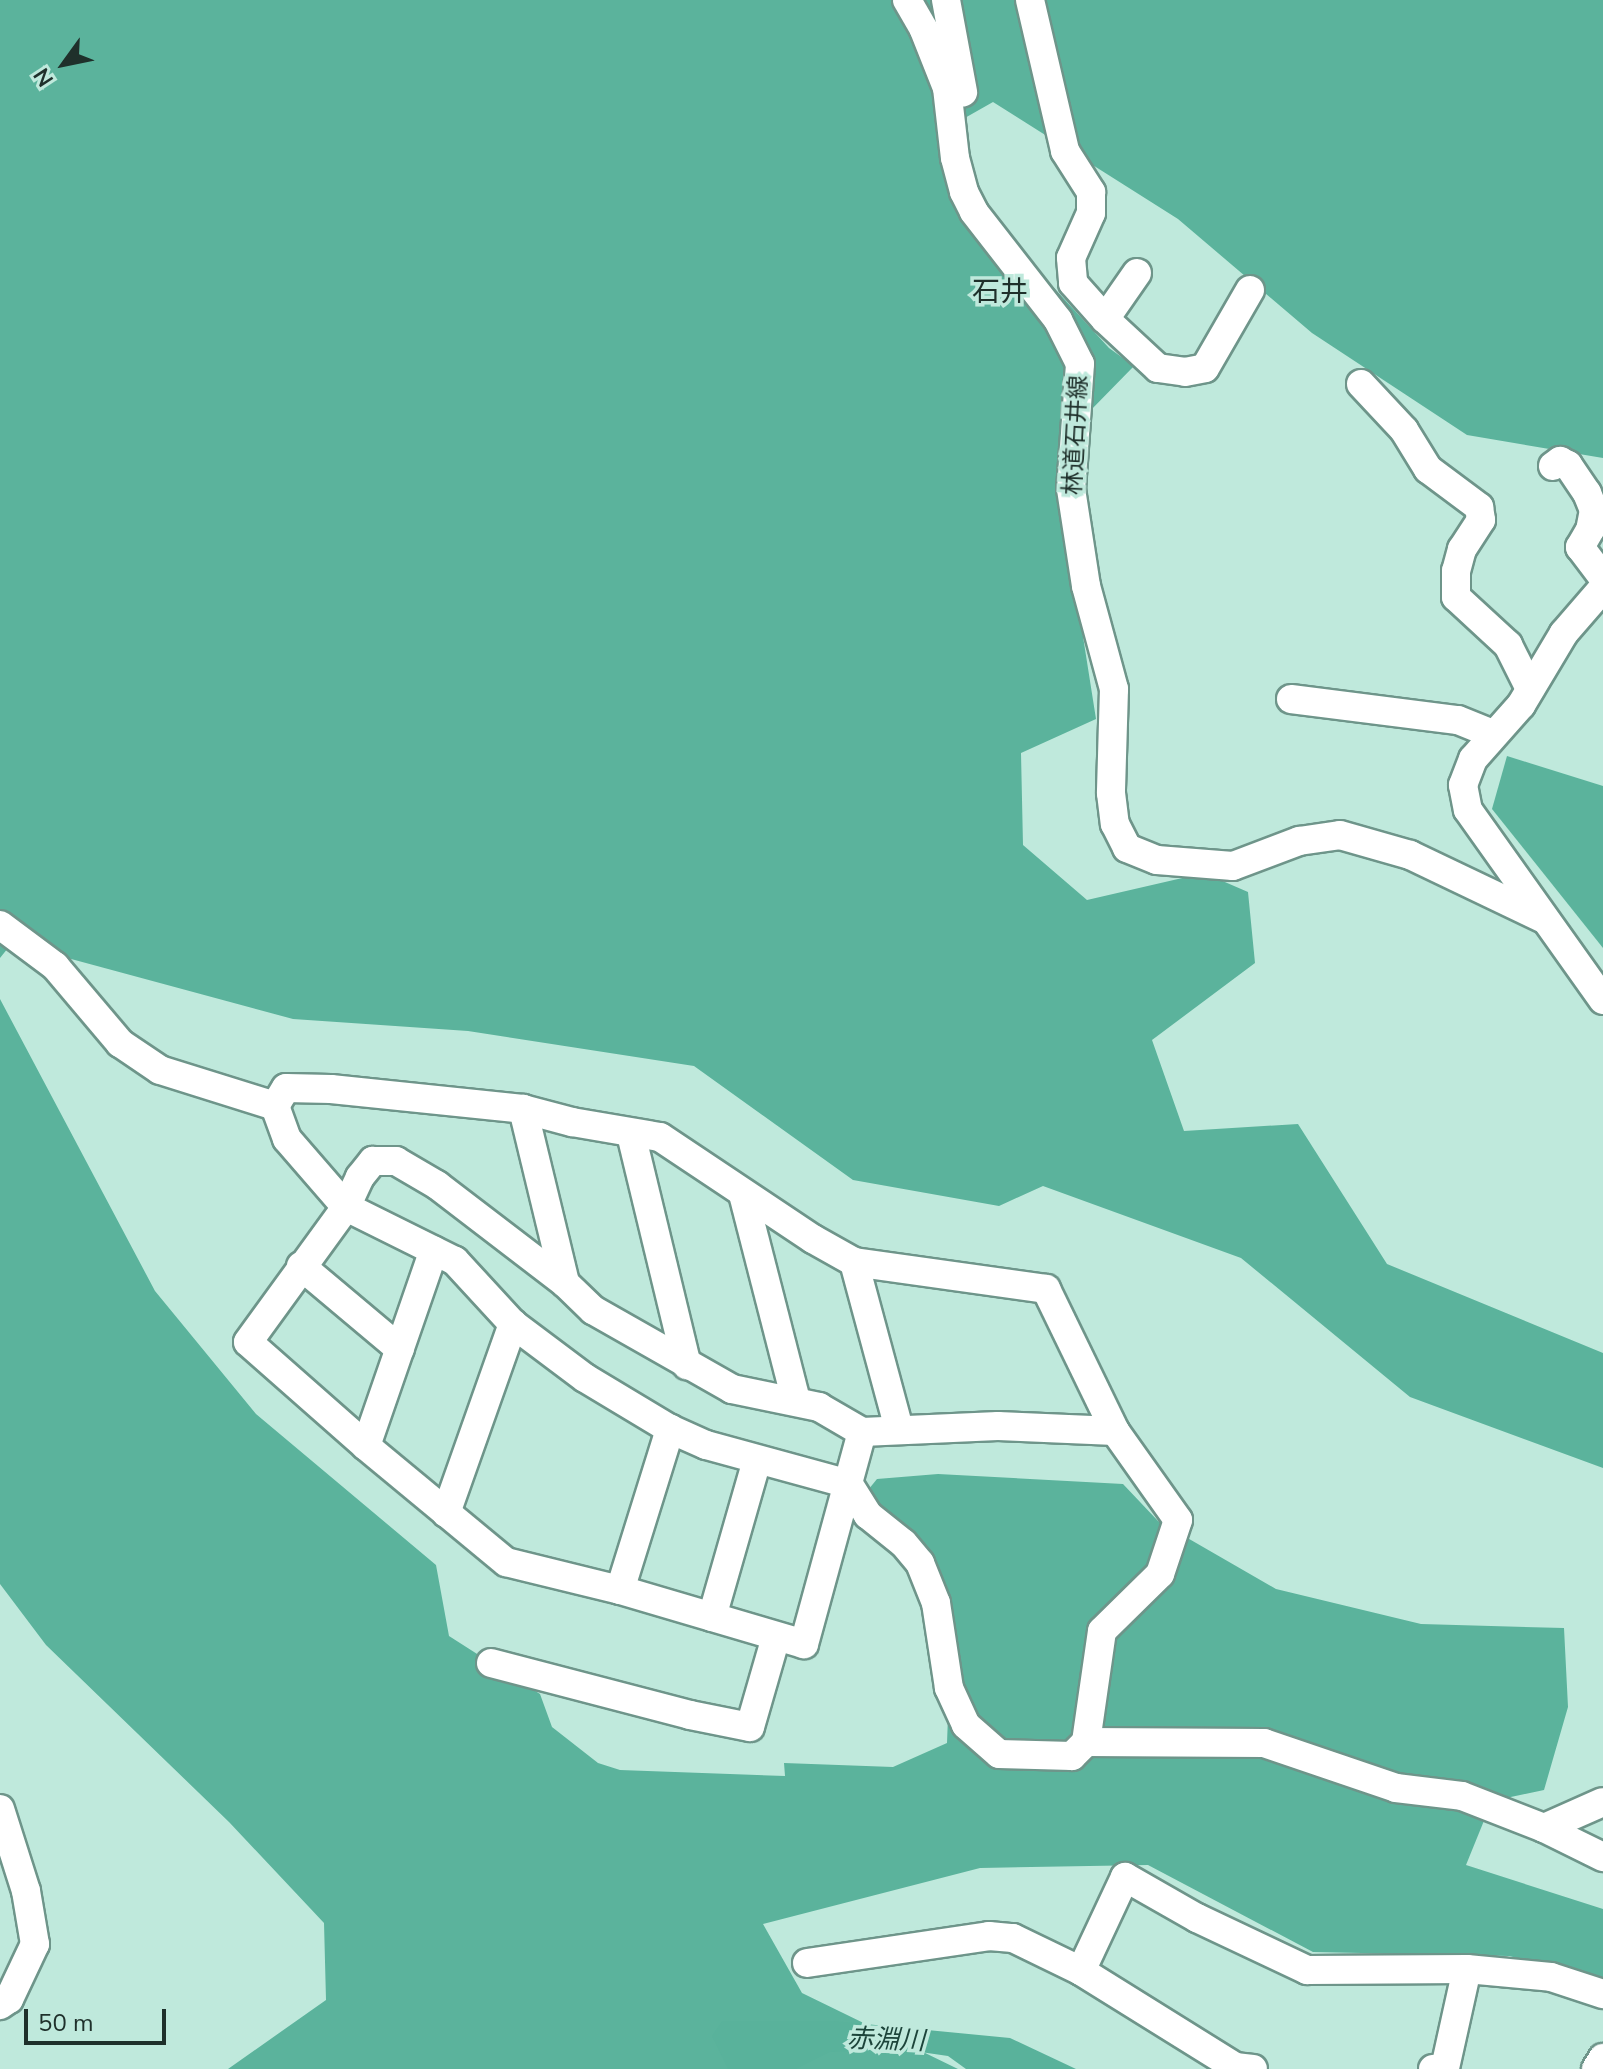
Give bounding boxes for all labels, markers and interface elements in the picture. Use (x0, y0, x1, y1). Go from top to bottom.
north arrow (24, 24, 104, 104)
text: N (27, 62, 61, 92)
district label: 石井 (972, 275, 1028, 309)
street label: 林道石井線 (1058, 374, 1094, 496)
scale bar (28, 1993, 170, 2043)
text: 50 m (38, 2007, 94, 2039)
water label: 赤淵川 (846, 2023, 926, 2057)

